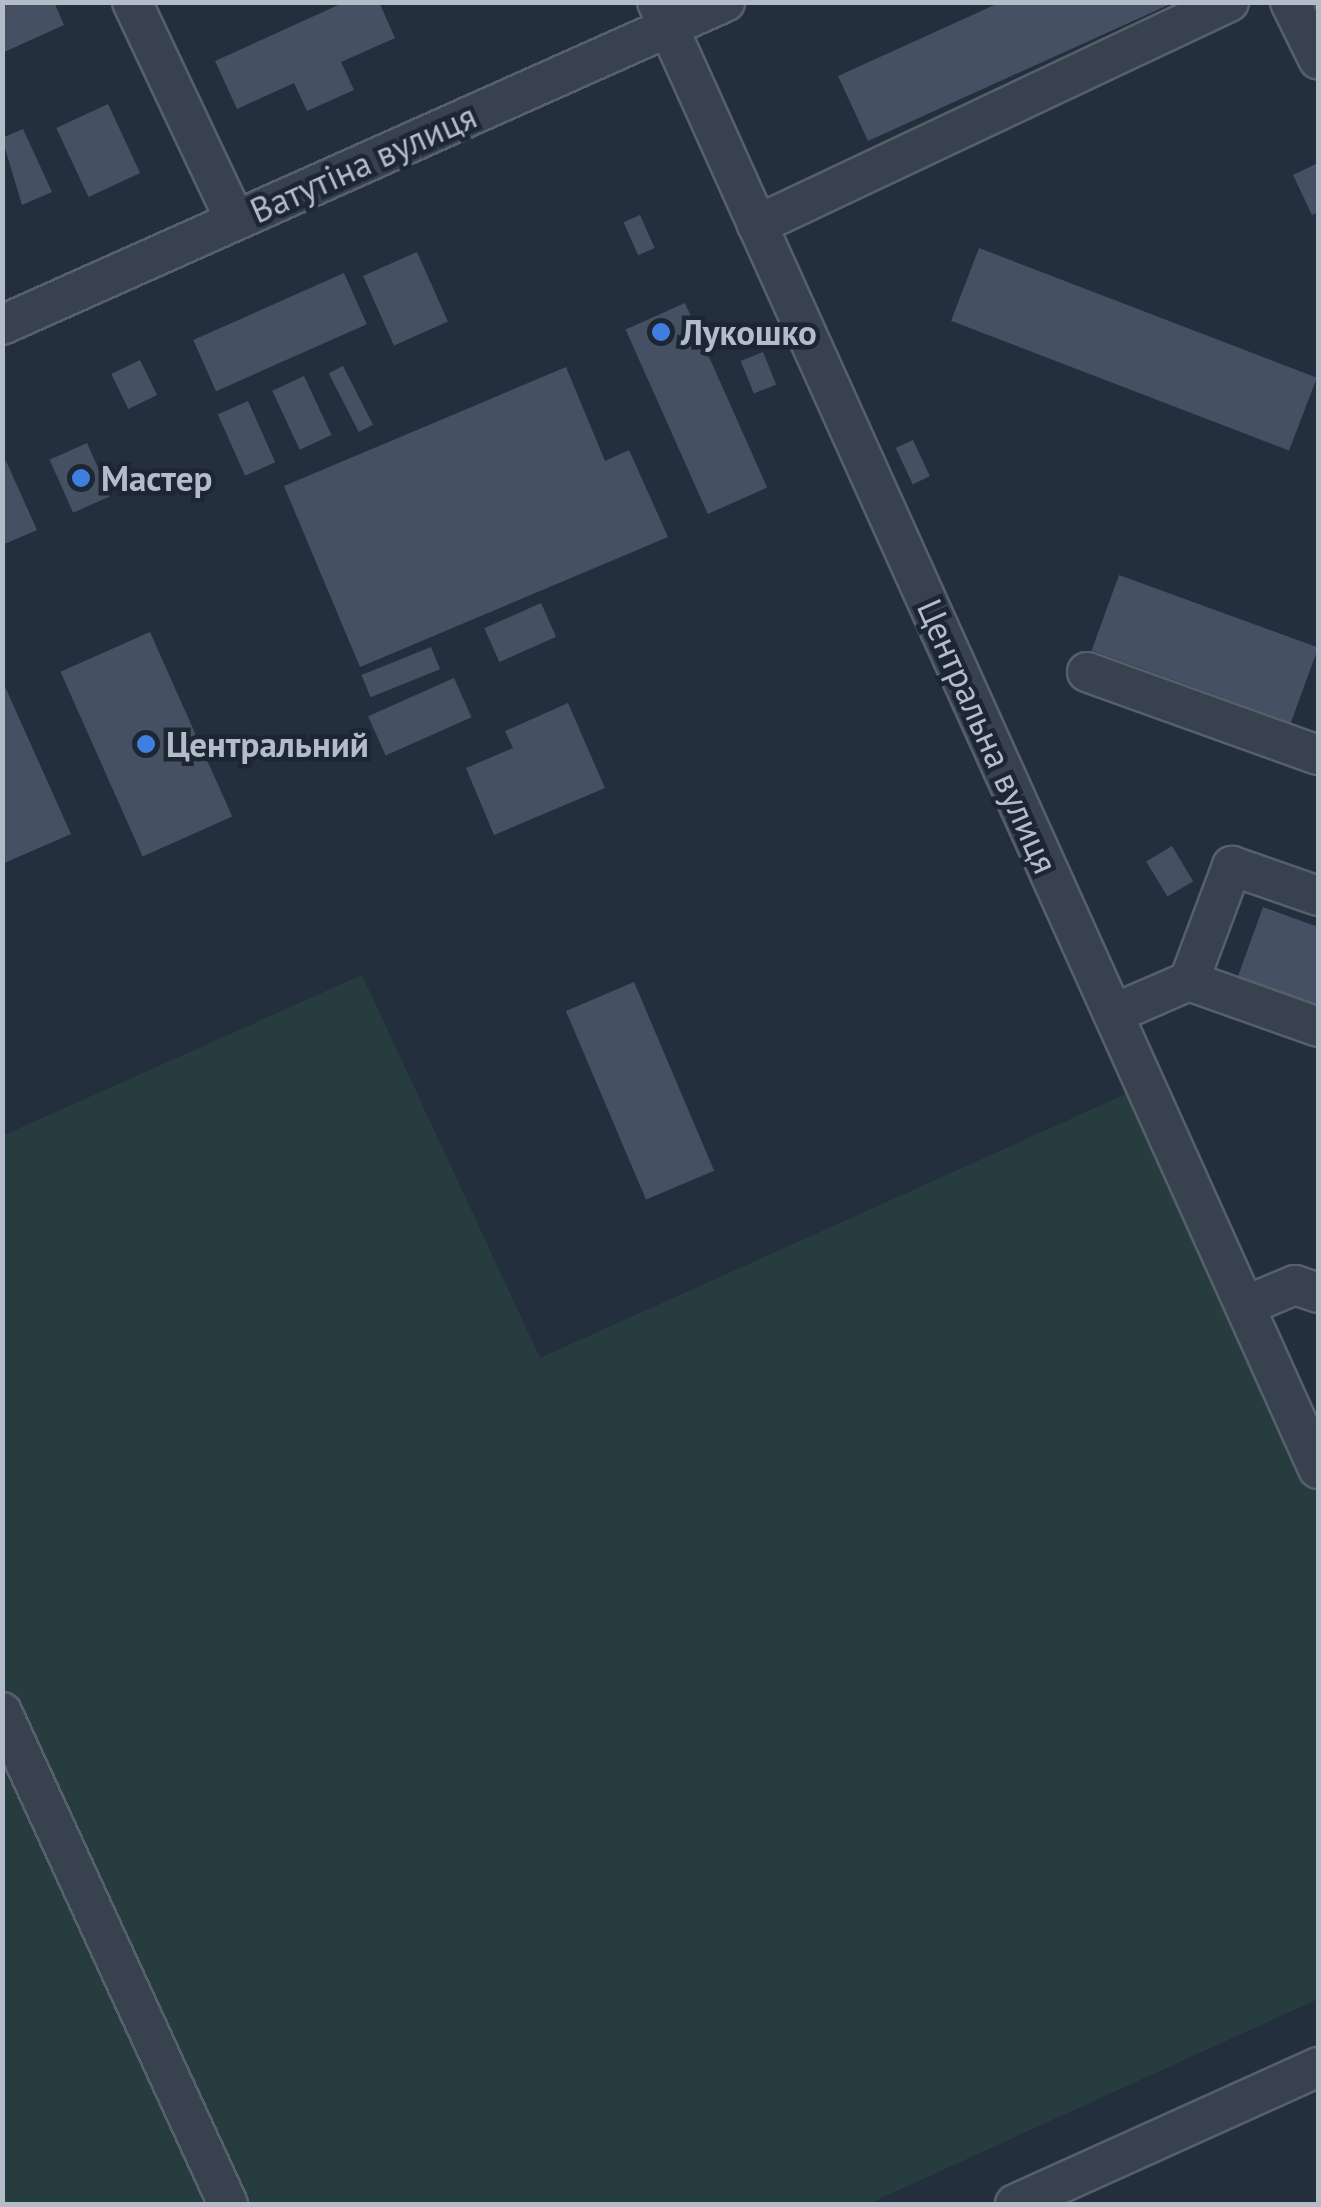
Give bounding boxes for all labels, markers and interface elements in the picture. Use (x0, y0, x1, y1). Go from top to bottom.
street label: Ватутіна вулиця (244, 94, 482, 232)
place label: Лукошко (681, 311, 817, 353)
marker: Лукошко (650, 321, 672, 343)
place label: Мастер (101, 457, 212, 499)
marker: Мастер (70, 467, 92, 489)
street label: Центральна вулиця (909, 593, 1067, 879)
place label: Центральний (166, 723, 369, 765)
marker: Центральний (135, 733, 157, 755)

